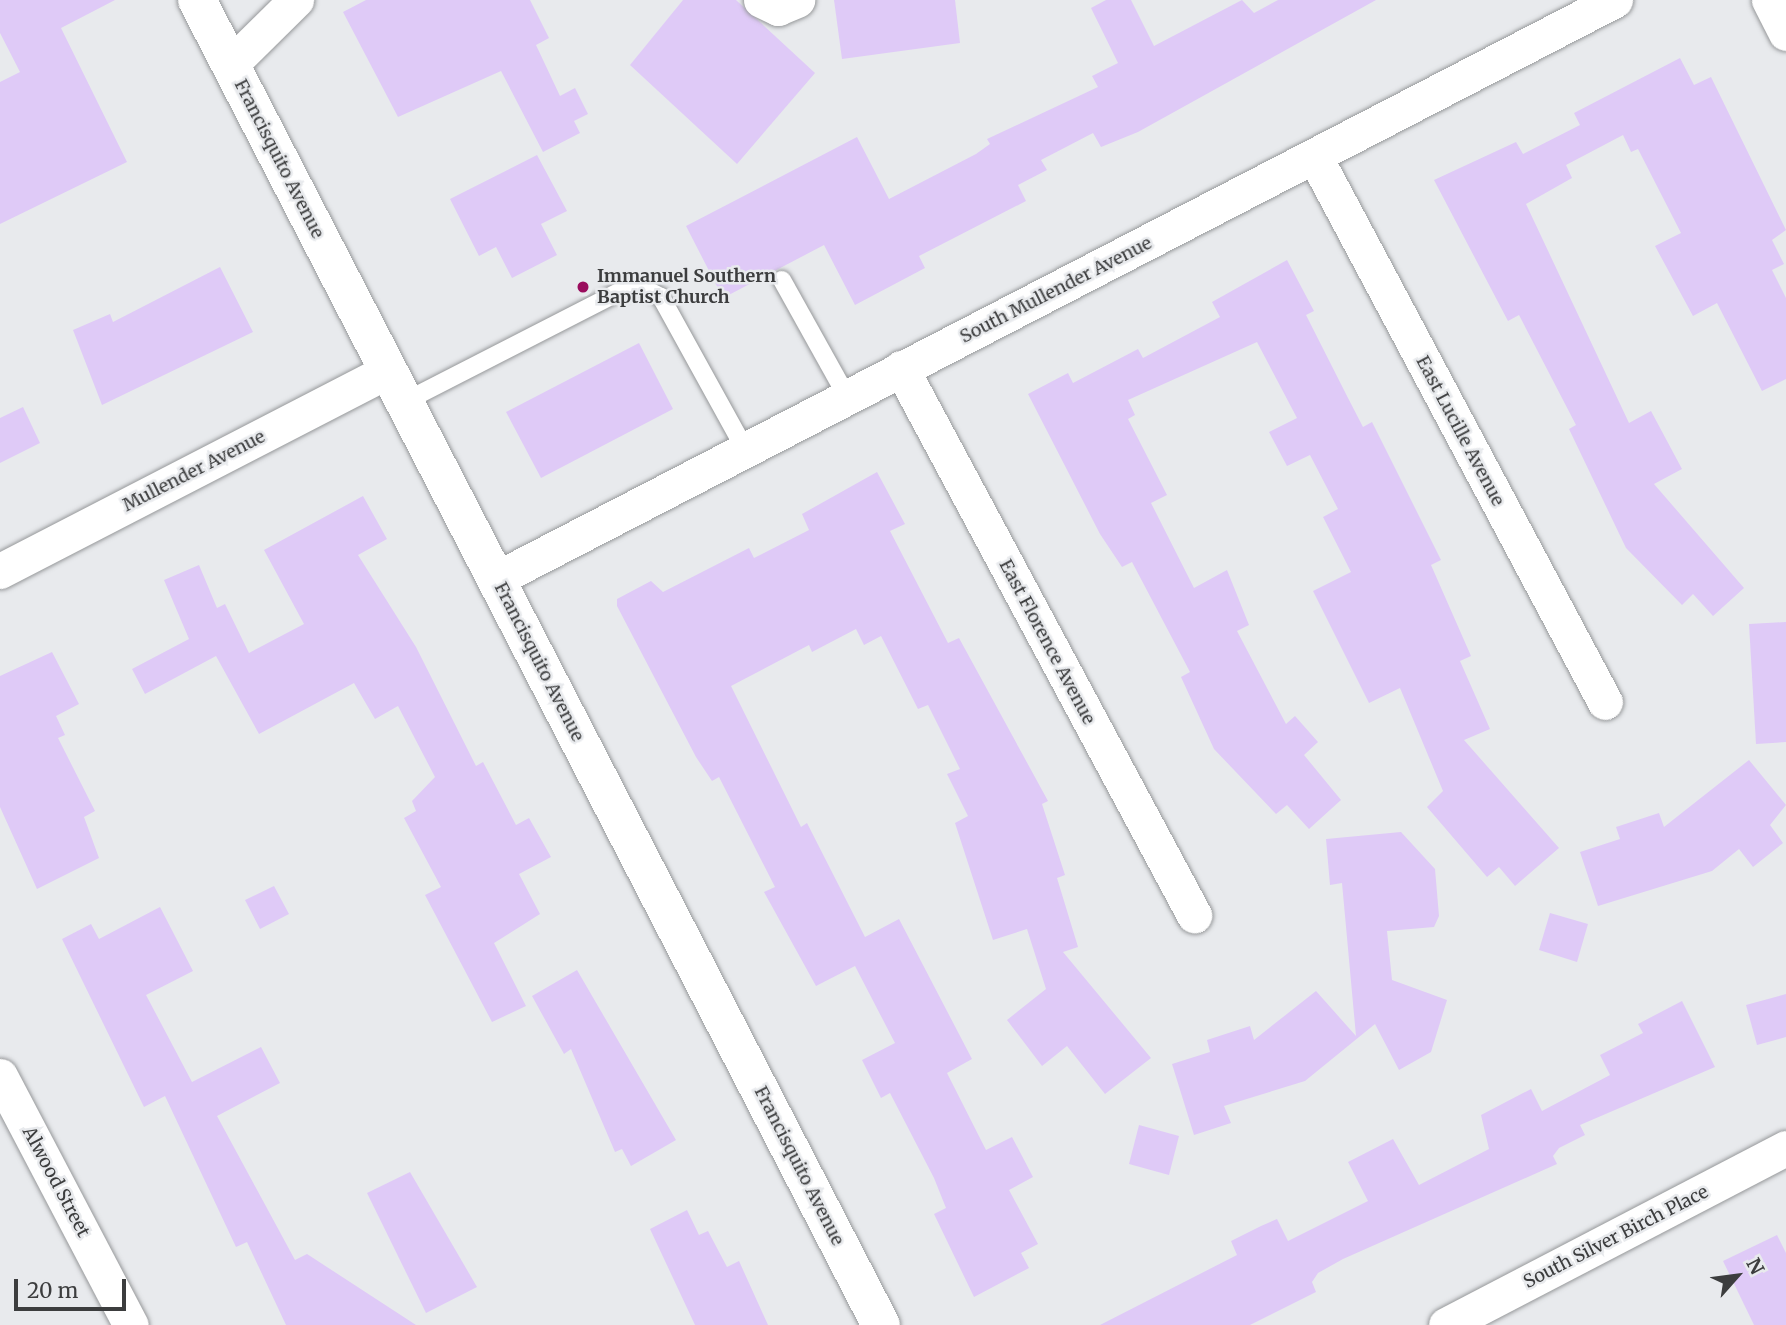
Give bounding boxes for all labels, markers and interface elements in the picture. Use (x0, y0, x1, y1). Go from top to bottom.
street label: Francisquito Avenue (229, 76, 329, 242)
street label: South Mullender Avenue (956, 232, 1156, 348)
place label: Immanuel Southern Baptist Church (597, 266, 776, 308)
marker: Immanuel Southern Baptist Church (575, 279, 591, 295)
street label: East Lucille Avenue (1411, 352, 1509, 510)
street label: Mullender Avenue (119, 426, 269, 516)
street label: East Florence Avenue (994, 556, 1100, 728)
street label: Francisquito Avenue (489, 579, 589, 745)
street label: Francisquito Avenue (749, 1083, 849, 1249)
street label: Alwood Street (18, 1123, 94, 1241)
street label: South Silver Birch Place (1520, 1181, 1712, 1293)
north arrow (1702, 1241, 1772, 1311)
text: N (1741, 1254, 1770, 1278)
scale bar (18, 1266, 130, 1310)
text: 20 m (27, 1277, 78, 1304)

